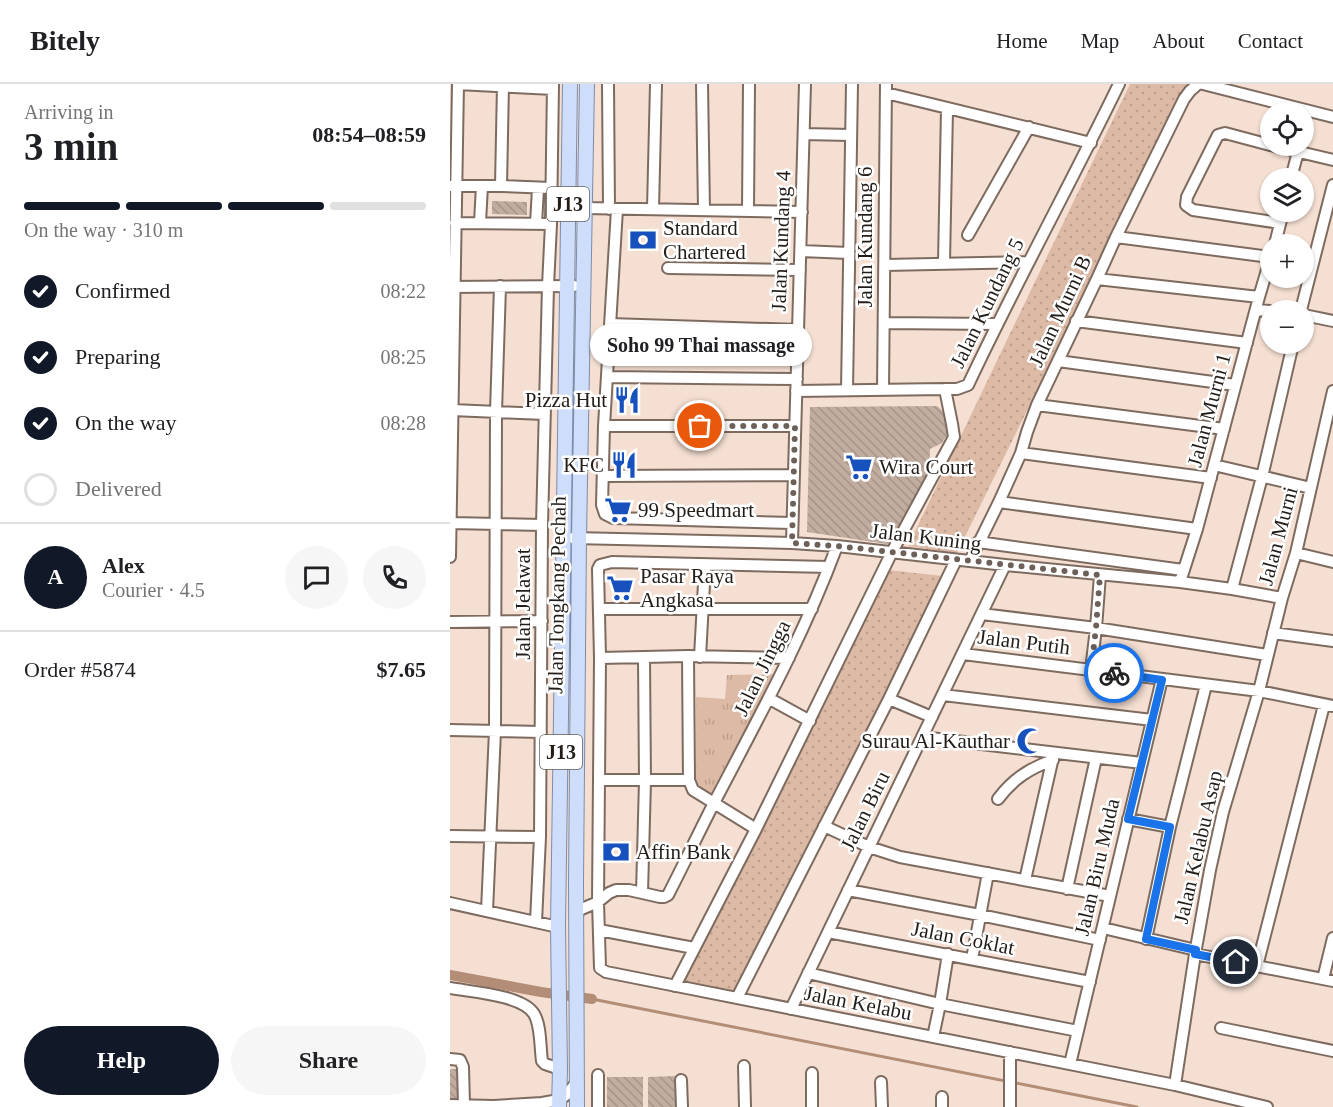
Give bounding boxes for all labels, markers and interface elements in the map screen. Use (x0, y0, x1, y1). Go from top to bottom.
text: Bitely (30, 25, 100, 56)
text: Home (996, 29, 1048, 53)
text: Map (1081, 29, 1119, 53)
text: About (1152, 29, 1205, 53)
text: Contact (1238, 29, 1303, 53)
text: Arriving in (24, 101, 113, 123)
map controls (1260, 102, 1314, 354)
button: locate (1260, 102, 1314, 156)
text: 08:54–08:59 (312, 122, 426, 147)
text: 3 min (24, 125, 118, 168)
street label: Jalan Kundang 6 (853, 166, 877, 308)
button: layers (1260, 168, 1314, 222)
street label: Jalan Kundang 4 (767, 170, 795, 312)
road number: J13 (547, 187, 589, 221)
place label: Standard Chartered (663, 216, 746, 264)
text: On the way · 310 m (24, 219, 183, 241)
bank icon: Standard Chartered (628, 225, 658, 255)
street label: Jalan Kundang 5 (945, 234, 1029, 372)
button: + (1260, 234, 1314, 288)
street label: Jalan Murni B (1024, 251, 1096, 371)
icon: check (24, 275, 57, 308)
text: Confirmed (75, 278, 170, 303)
text: 08:22 (380, 280, 426, 302)
button: − (1260, 300, 1314, 354)
callout: Soho 99 Thai massage (589, 324, 811, 366)
text: Soho 99 Thai massage (607, 334, 795, 356)
icon: check (24, 341, 57, 374)
text: Preparing (75, 344, 161, 369)
text: 08:25 (380, 346, 426, 368)
street label: Jalan Murni 1 (1182, 351, 1236, 469)
restaurant icon: Pizza Hut (612, 385, 642, 415)
place label: Pizza Hut (525, 388, 607, 412)
pin (674, 400, 725, 451)
icon: check (24, 407, 57, 440)
icon: bag (683, 409, 716, 442)
text: On the way (75, 410, 176, 435)
text: 08:28 (380, 412, 426, 434)
restaurant icon: KFC (609, 450, 639, 480)
supermarket icon: Wira Court (844, 452, 874, 482)
place label: KFC (563, 453, 604, 477)
place label: Wira Court (879, 455, 973, 479)
text: Delivered (75, 476, 162, 501)
street label: Jalan Murni (1253, 484, 1303, 588)
supermarket icon: 99 Speedmart (603, 495, 633, 525)
street label: Jalan Tongkang Pechah (543, 496, 571, 694)
place label: 99 Speedmart (638, 498, 754, 522)
street label: Jalan Kuning (869, 518, 983, 556)
button: chat (285, 546, 348, 609)
button: phone (363, 546, 426, 609)
street label: Jalan Jelawat (511, 548, 535, 660)
text: Alex (102, 553, 145, 578)
text: A (48, 564, 63, 589)
place label: Pasar Raya Angkasa (640, 564, 735, 612)
supermarket icon: Pasar Raya Angkasa (605, 573, 635, 603)
text: Courier · 4.5 (102, 579, 205, 601)
street label: Jalan Jingga (729, 616, 796, 720)
street label: Jalan Putih (977, 624, 1072, 660)
courier (1084, 643, 1144, 703)
text: Order #5874 (24, 657, 136, 682)
text: $7.65 (377, 657, 426, 682)
icon: bike (1098, 657, 1131, 690)
mosque icon: Surau Al-Kauthar (1015, 726, 1045, 756)
place label: Surau Al-Kauthar (861, 729, 1010, 753)
road number: J13 (540, 735, 582, 769)
street label: Jalan Biru (835, 767, 895, 855)
street label: Jalan Kelabu Asap (1169, 768, 1227, 926)
street label: Jalan Biru Muda (1070, 795, 1125, 938)
bank icon: Affin Bank (601, 837, 631, 867)
place label: Affin Bank (636, 840, 731, 864)
street label: Jalan Coklat (909, 916, 1017, 960)
pin (1210, 936, 1261, 987)
icon: home (1219, 945, 1252, 978)
street label: Jalan Kelabu (802, 981, 914, 1025)
button: Help (24, 1026, 219, 1095)
button: Share (231, 1026, 426, 1095)

